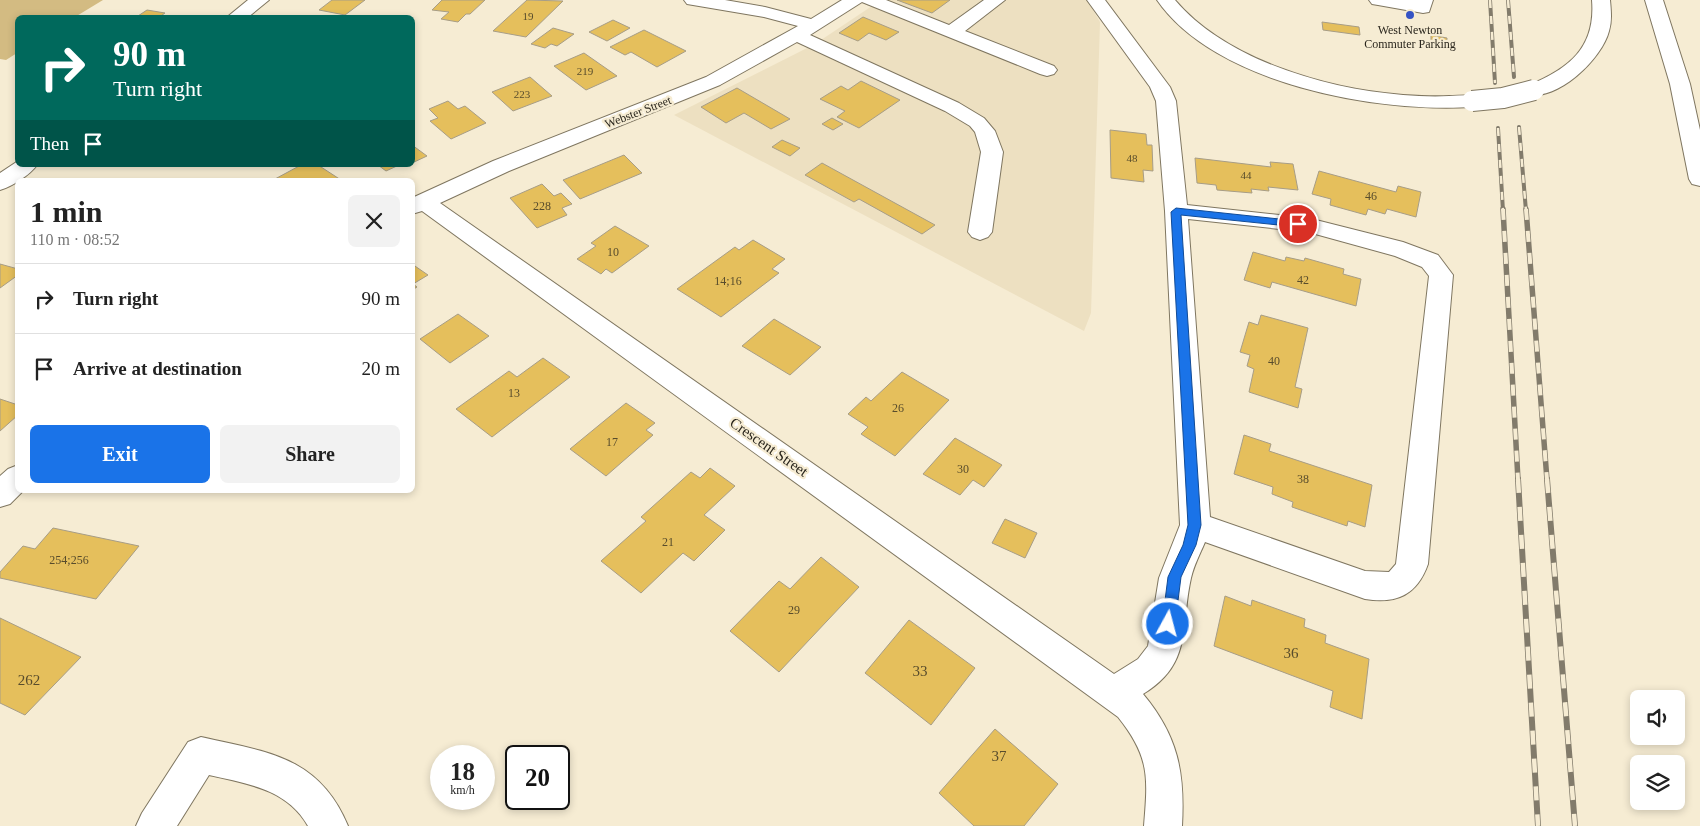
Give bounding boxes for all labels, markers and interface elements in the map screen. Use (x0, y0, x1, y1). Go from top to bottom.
marker: West Newton Commuter Parking (1404, 9, 1416, 21)
house number: 19 (523, 10, 534, 22)
place label: West Newton Commuter Parking (1364, 23, 1456, 51)
icon: right (30, 35, 95, 100)
text: 90 m (113, 35, 186, 74)
house number: 219 (577, 65, 594, 77)
text: Turn right (113, 76, 202, 101)
house number: 223 (514, 88, 531, 100)
street label: Webster Street (603, 93, 674, 131)
icon: arrive (79, 130, 107, 158)
text: Then (30, 133, 69, 154)
house number: 48 (1127, 152, 1138, 164)
house number: 44 (1241, 169, 1252, 181)
house number: 46 (1365, 189, 1377, 203)
text: 1 min (30, 195, 103, 228)
button: close (348, 195, 400, 247)
house number: 228 (533, 199, 551, 213)
pin (1277, 203, 1319, 245)
icon: arrive (1284, 210, 1312, 238)
text: 110 m · 08:52 (30, 231, 120, 248)
house number: 10 (607, 245, 619, 259)
house number: 42 (1297, 273, 1309, 287)
house number: 14;16 (714, 274, 742, 288)
icon: right (30, 285, 58, 313)
text: Turn right (73, 288, 158, 309)
text: 90 m (361, 288, 400, 309)
house number: 40 (1268, 354, 1280, 368)
icon: arrive (30, 355, 58, 383)
text: Arrive at destination (73, 358, 242, 379)
text: 20 m (361, 358, 400, 379)
house number: 13 (508, 386, 520, 400)
house number: 26 (892, 401, 904, 415)
street label: Crescent Street (727, 414, 812, 480)
button: Exit (30, 425, 210, 483)
button: Share (220, 425, 400, 483)
house number: 17 (606, 435, 618, 449)
house number: 30 (957, 462, 969, 476)
house number: 38 (1297, 472, 1309, 486)
house number: 21 (662, 535, 674, 549)
house number: 254;256 (49, 553, 89, 567)
position arrow (1141, 597, 1193, 649)
house number: 29 (788, 603, 800, 617)
house number: 36 (1284, 645, 1299, 661)
house number: 33 (913, 663, 928, 679)
house number: 262 (18, 672, 40, 688)
map controls (1630, 690, 1685, 810)
button: sound (1630, 690, 1685, 745)
speed limit sign: 20 (505, 745, 570, 810)
house number: 37 (992, 748, 1007, 764)
button: layers (1630, 755, 1685, 810)
text: 18 (450, 758, 475, 785)
text: km/h (450, 783, 475, 797)

